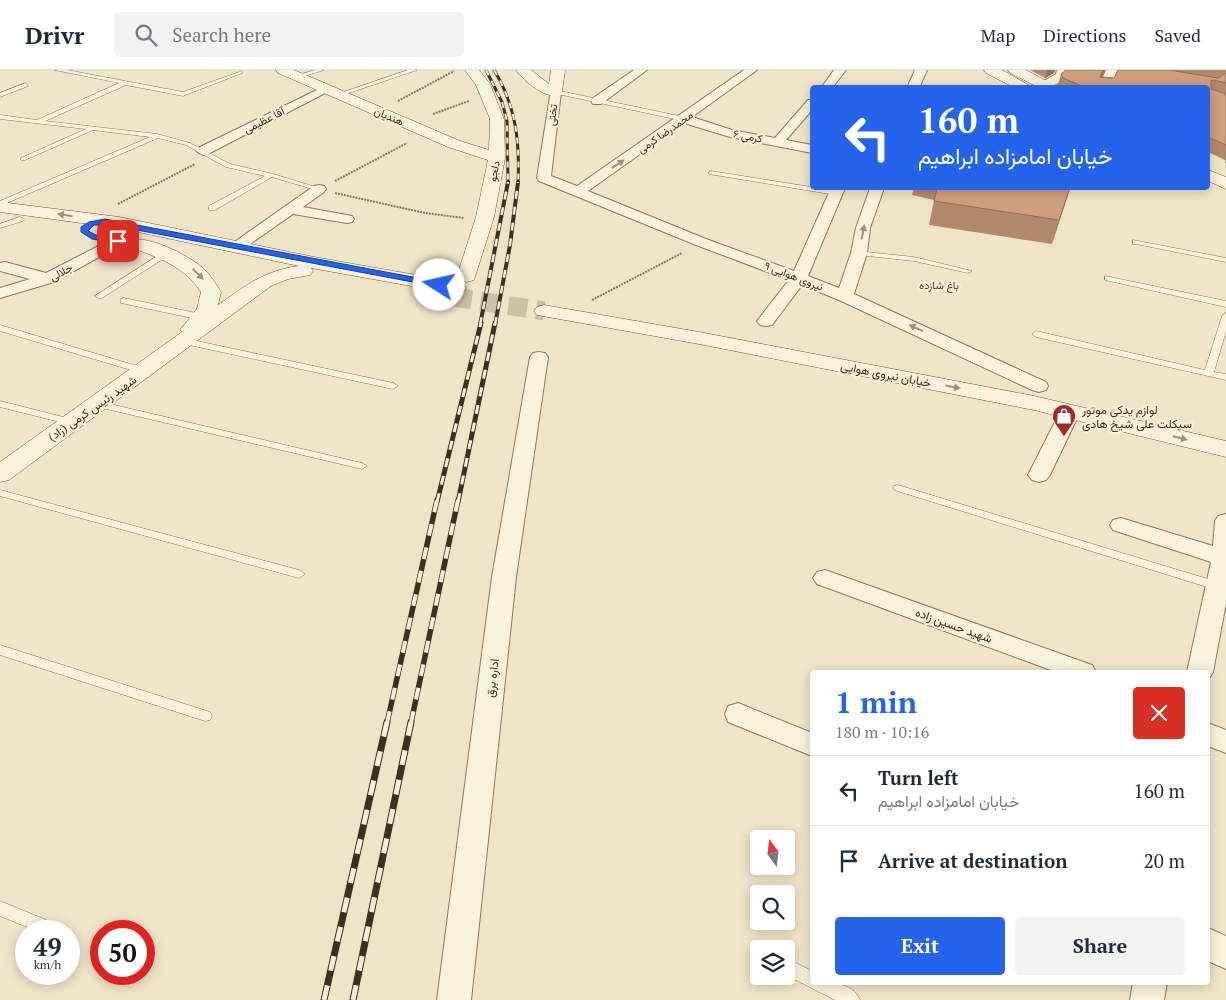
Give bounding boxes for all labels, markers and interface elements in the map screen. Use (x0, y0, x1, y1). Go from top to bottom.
search box (114, 12, 464, 57)
text: Drivr (25, 19, 84, 51)
icon: search (132, 21, 160, 49)
text: Search here (172, 22, 271, 47)
text: Map (980, 23, 1015, 47)
text: Directions (1043, 23, 1126, 47)
text: Saved (1154, 23, 1201, 47)
text: 160 m (918, 97, 1019, 143)
street label: آقا عظیمی (241, 103, 288, 136)
street label: تختی (544, 103, 560, 127)
street label: هندیان (372, 104, 406, 129)
icon: left (835, 105, 900, 170)
street label: محمدرضا کرمی (634, 108, 696, 156)
street label: کرمی ۶ (732, 126, 764, 146)
text: خیابان امامزاده ابراهیم (918, 141, 1112, 170)
street label: دلجو (485, 159, 503, 183)
one-way arrow (611, 159, 625, 169)
one-way arrow (56, 210, 72, 218)
pin (97, 220, 139, 262)
one-way arrow (859, 224, 867, 240)
icon: arrive (104, 227, 132, 255)
position arrow (412, 258, 464, 310)
street label: نیروی هوایی ۹ (763, 258, 825, 294)
street label: جلالی (47, 260, 75, 284)
one-way arrow (192, 268, 204, 280)
district label: باغ شازده (919, 278, 959, 293)
one-way arrow (909, 324, 923, 332)
street label: خیابان نیروی هوایی (839, 358, 933, 391)
street label: شهید رئیس کرمی (زاد) (45, 372, 140, 445)
one-way arrow (945, 384, 961, 392)
place label: لوازم یدکی موتور سیکلت علی شیخ هادی (1081, 402, 1192, 433)
shop icon: لوازم یدکی موتور سیکلت علی شیخ هادی (1051, 403, 1077, 437)
one-way arrow (1172, 434, 1187, 442)
street label: شهید حسین زاده (913, 604, 995, 647)
street label: اداره برق (482, 658, 503, 698)
text: 1 min (835, 682, 917, 722)
button: close (1133, 687, 1185, 739)
text: 180 m · 10:16 (835, 721, 929, 743)
text: Turn left (878, 765, 959, 790)
icon: left (835, 777, 863, 805)
text: 160 m (1134, 778, 1185, 803)
text: خیابان امامزاده ابراهیم (878, 790, 1019, 812)
north arrow (750, 830, 795, 875)
map controls (750, 830, 795, 985)
icon: arrive (835, 847, 863, 875)
text: Arrive at destination (878, 848, 1067, 873)
text: 20 m (1144, 848, 1185, 873)
button: search (750, 885, 795, 930)
button: Exit (835, 917, 1005, 975)
button: Share (1015, 917, 1185, 975)
speed limit sign: 50 (90, 920, 155, 985)
text: 49 (33, 930, 62, 963)
button: layers (750, 940, 795, 985)
text: km/h (34, 957, 61, 972)

